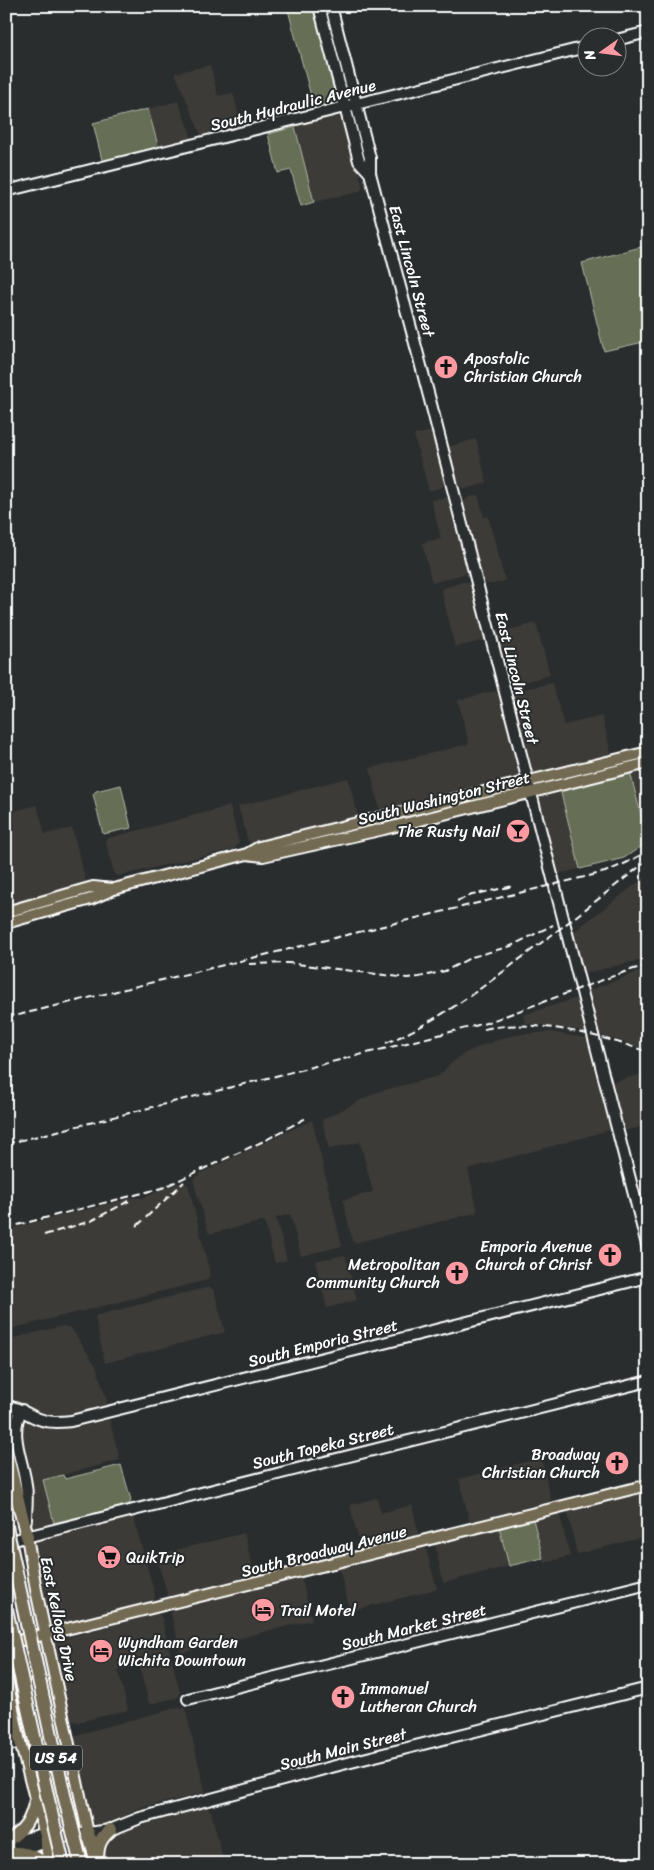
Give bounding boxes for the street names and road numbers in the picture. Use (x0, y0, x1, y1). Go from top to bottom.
street label: South Hydraulic Avenue (207, 70, 379, 140)
street label: East Lincoln Street (380, 202, 444, 341)
street label: East Lincoln Street (487, 609, 548, 748)
street label: South Washington Street (355, 763, 533, 833)
street label: South Emporia Street (245, 1310, 401, 1376)
street label: South Topeka Street (249, 1414, 397, 1478)
street label: South Broadway Avenue (238, 1516, 410, 1586)
street label: East Kellogg Drive (32, 1554, 86, 1684)
street label: South Market Street (338, 1595, 490, 1659)
street label: South Main Street (277, 1719, 410, 1779)
road number: US 54 (30, 1746, 82, 1770)

